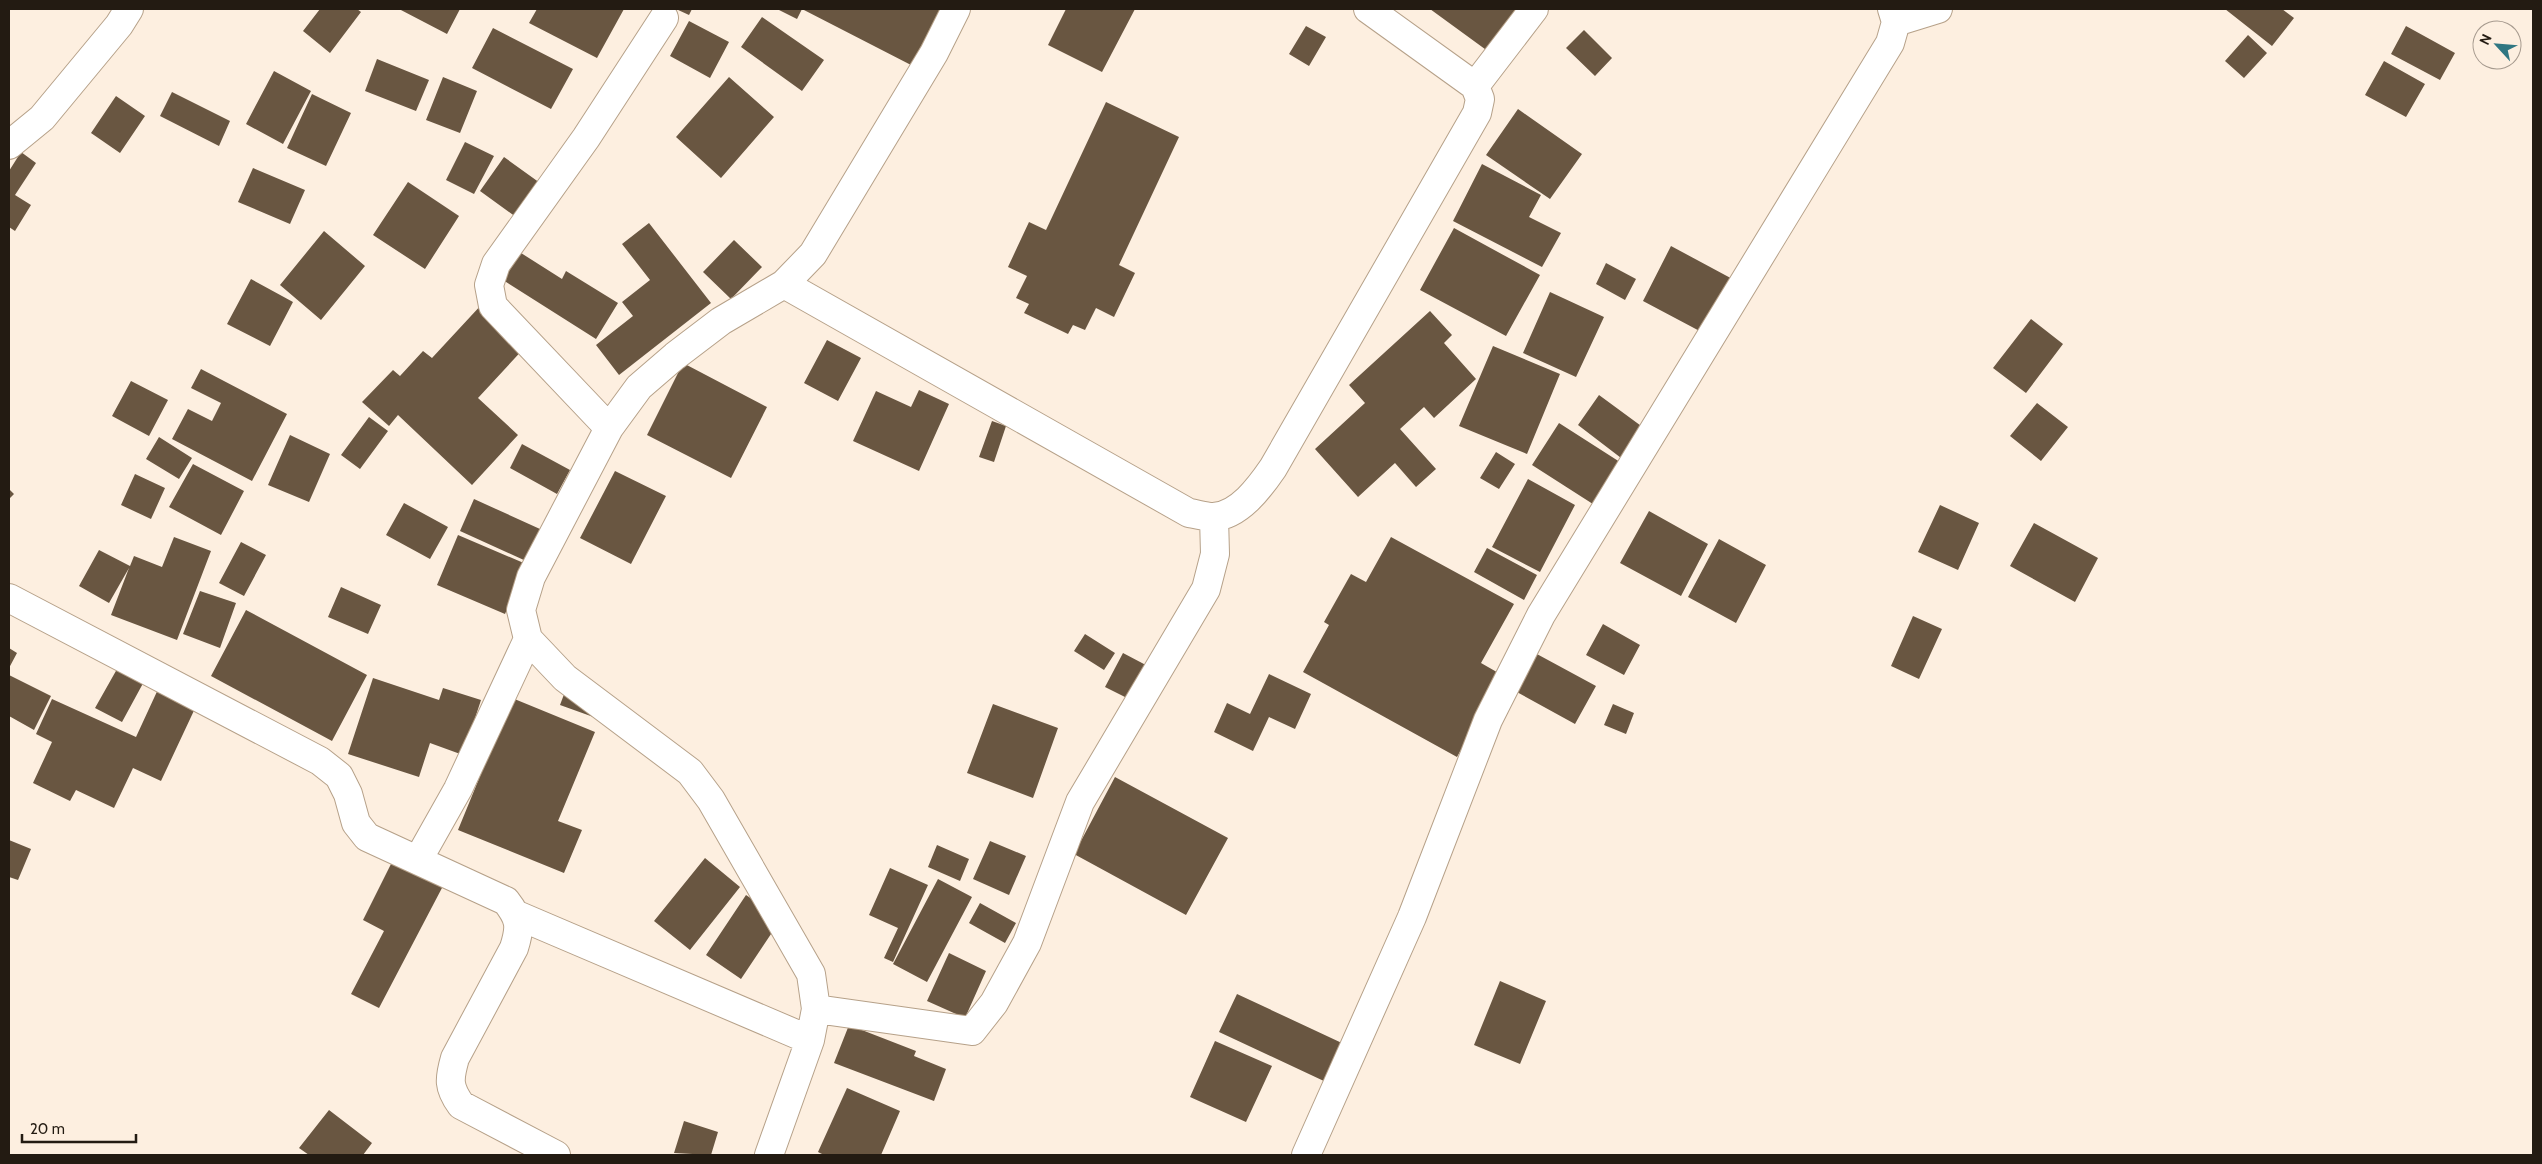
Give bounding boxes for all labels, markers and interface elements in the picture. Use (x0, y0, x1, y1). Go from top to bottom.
north arrow (2472, 20, 2522, 70)
text: N (2475, 31, 2496, 48)
scale bar (22, 1112, 136, 1144)
text: 20 m (30, 1120, 65, 1138)

